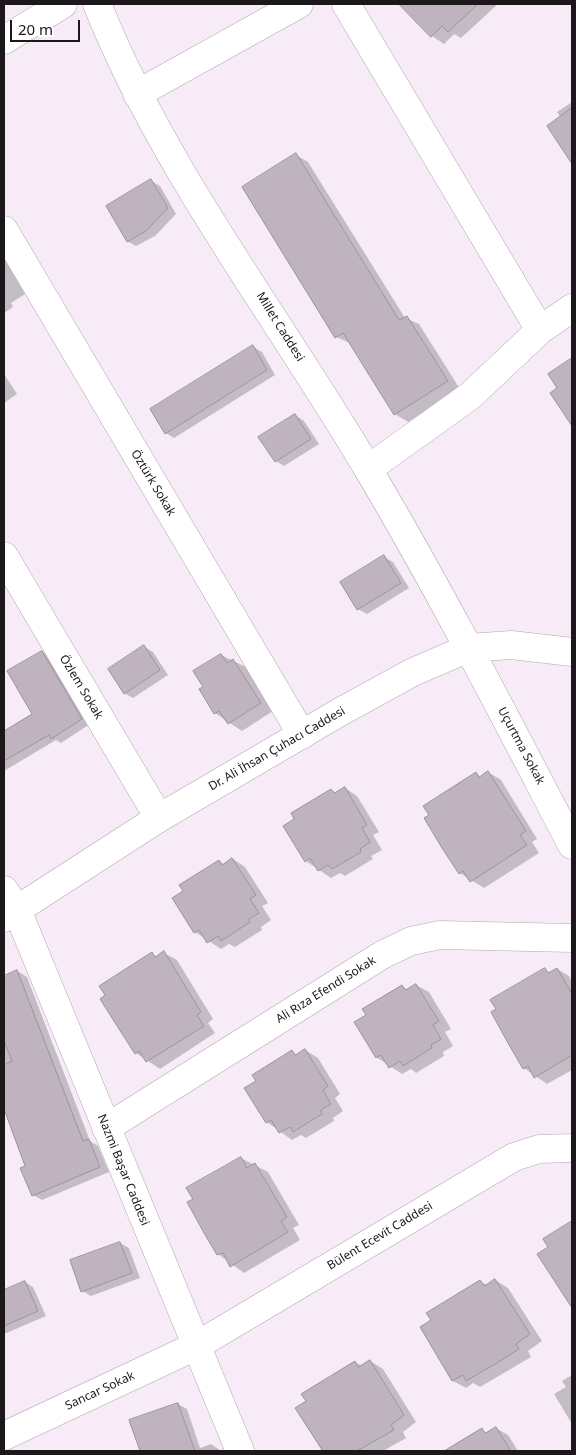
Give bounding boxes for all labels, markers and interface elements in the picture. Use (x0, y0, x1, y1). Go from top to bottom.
scale bar (12, 10, 82, 42)
text: 20 m (18, 19, 53, 39)
street label: Millet Caddesi (253, 290, 307, 364)
street label: Öztürk Sokak (128, 447, 178, 519)
street label: Özlem Sokak (56, 652, 106, 722)
street label: Dr. Ali İhsan Çuhacı Caddesi (206, 704, 348, 794)
street label: Uçurtma Sokak (495, 705, 547, 787)
street label: Ali Rıza Efendi Sokak (273, 953, 379, 1027)
street label: Nazmi Başar Caddesi (94, 1112, 152, 1228)
street label: Bülent Ecevit Caddesi (325, 1199, 435, 1273)
street label: Sancar Sokak (63, 1369, 137, 1413)

